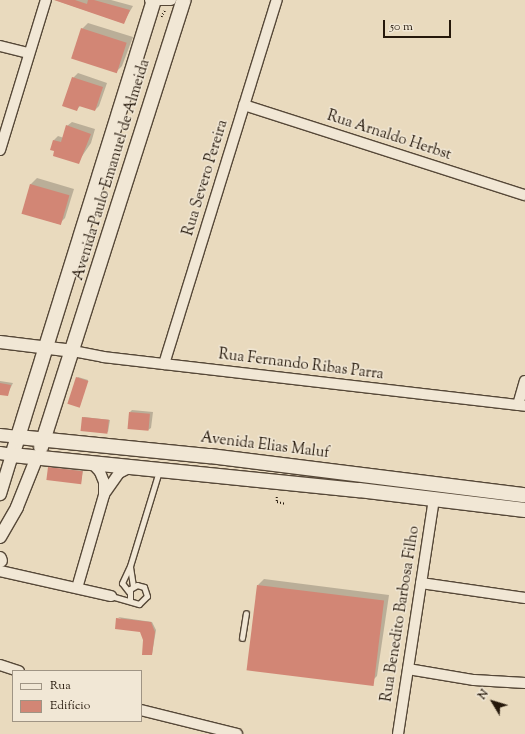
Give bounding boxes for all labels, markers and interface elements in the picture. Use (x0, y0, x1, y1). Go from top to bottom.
scale bar (385, 12, 453, 38)
text: 50 m (390, 18, 413, 36)
street label: Avenida Paulo Emanuel de Almeida (70, 57, 154, 283)
street label: Rua Arnaldo Herbst (325, 107, 453, 165)
street label: Rua Severo Pereira (180, 118, 232, 238)
street label: Rua Fernando Ribas Parra (217, 346, 385, 384)
street label: Avenida Elias Maluf (200, 429, 330, 463)
street label: Rua Benedito Barbosa Filho (378, 525, 424, 703)
legend (12, 670, 142, 722)
text: Rua (50, 677, 71, 695)
north arrow (473, 682, 513, 722)
text: N (475, 686, 493, 703)
text: Edifício (50, 697, 90, 715)

